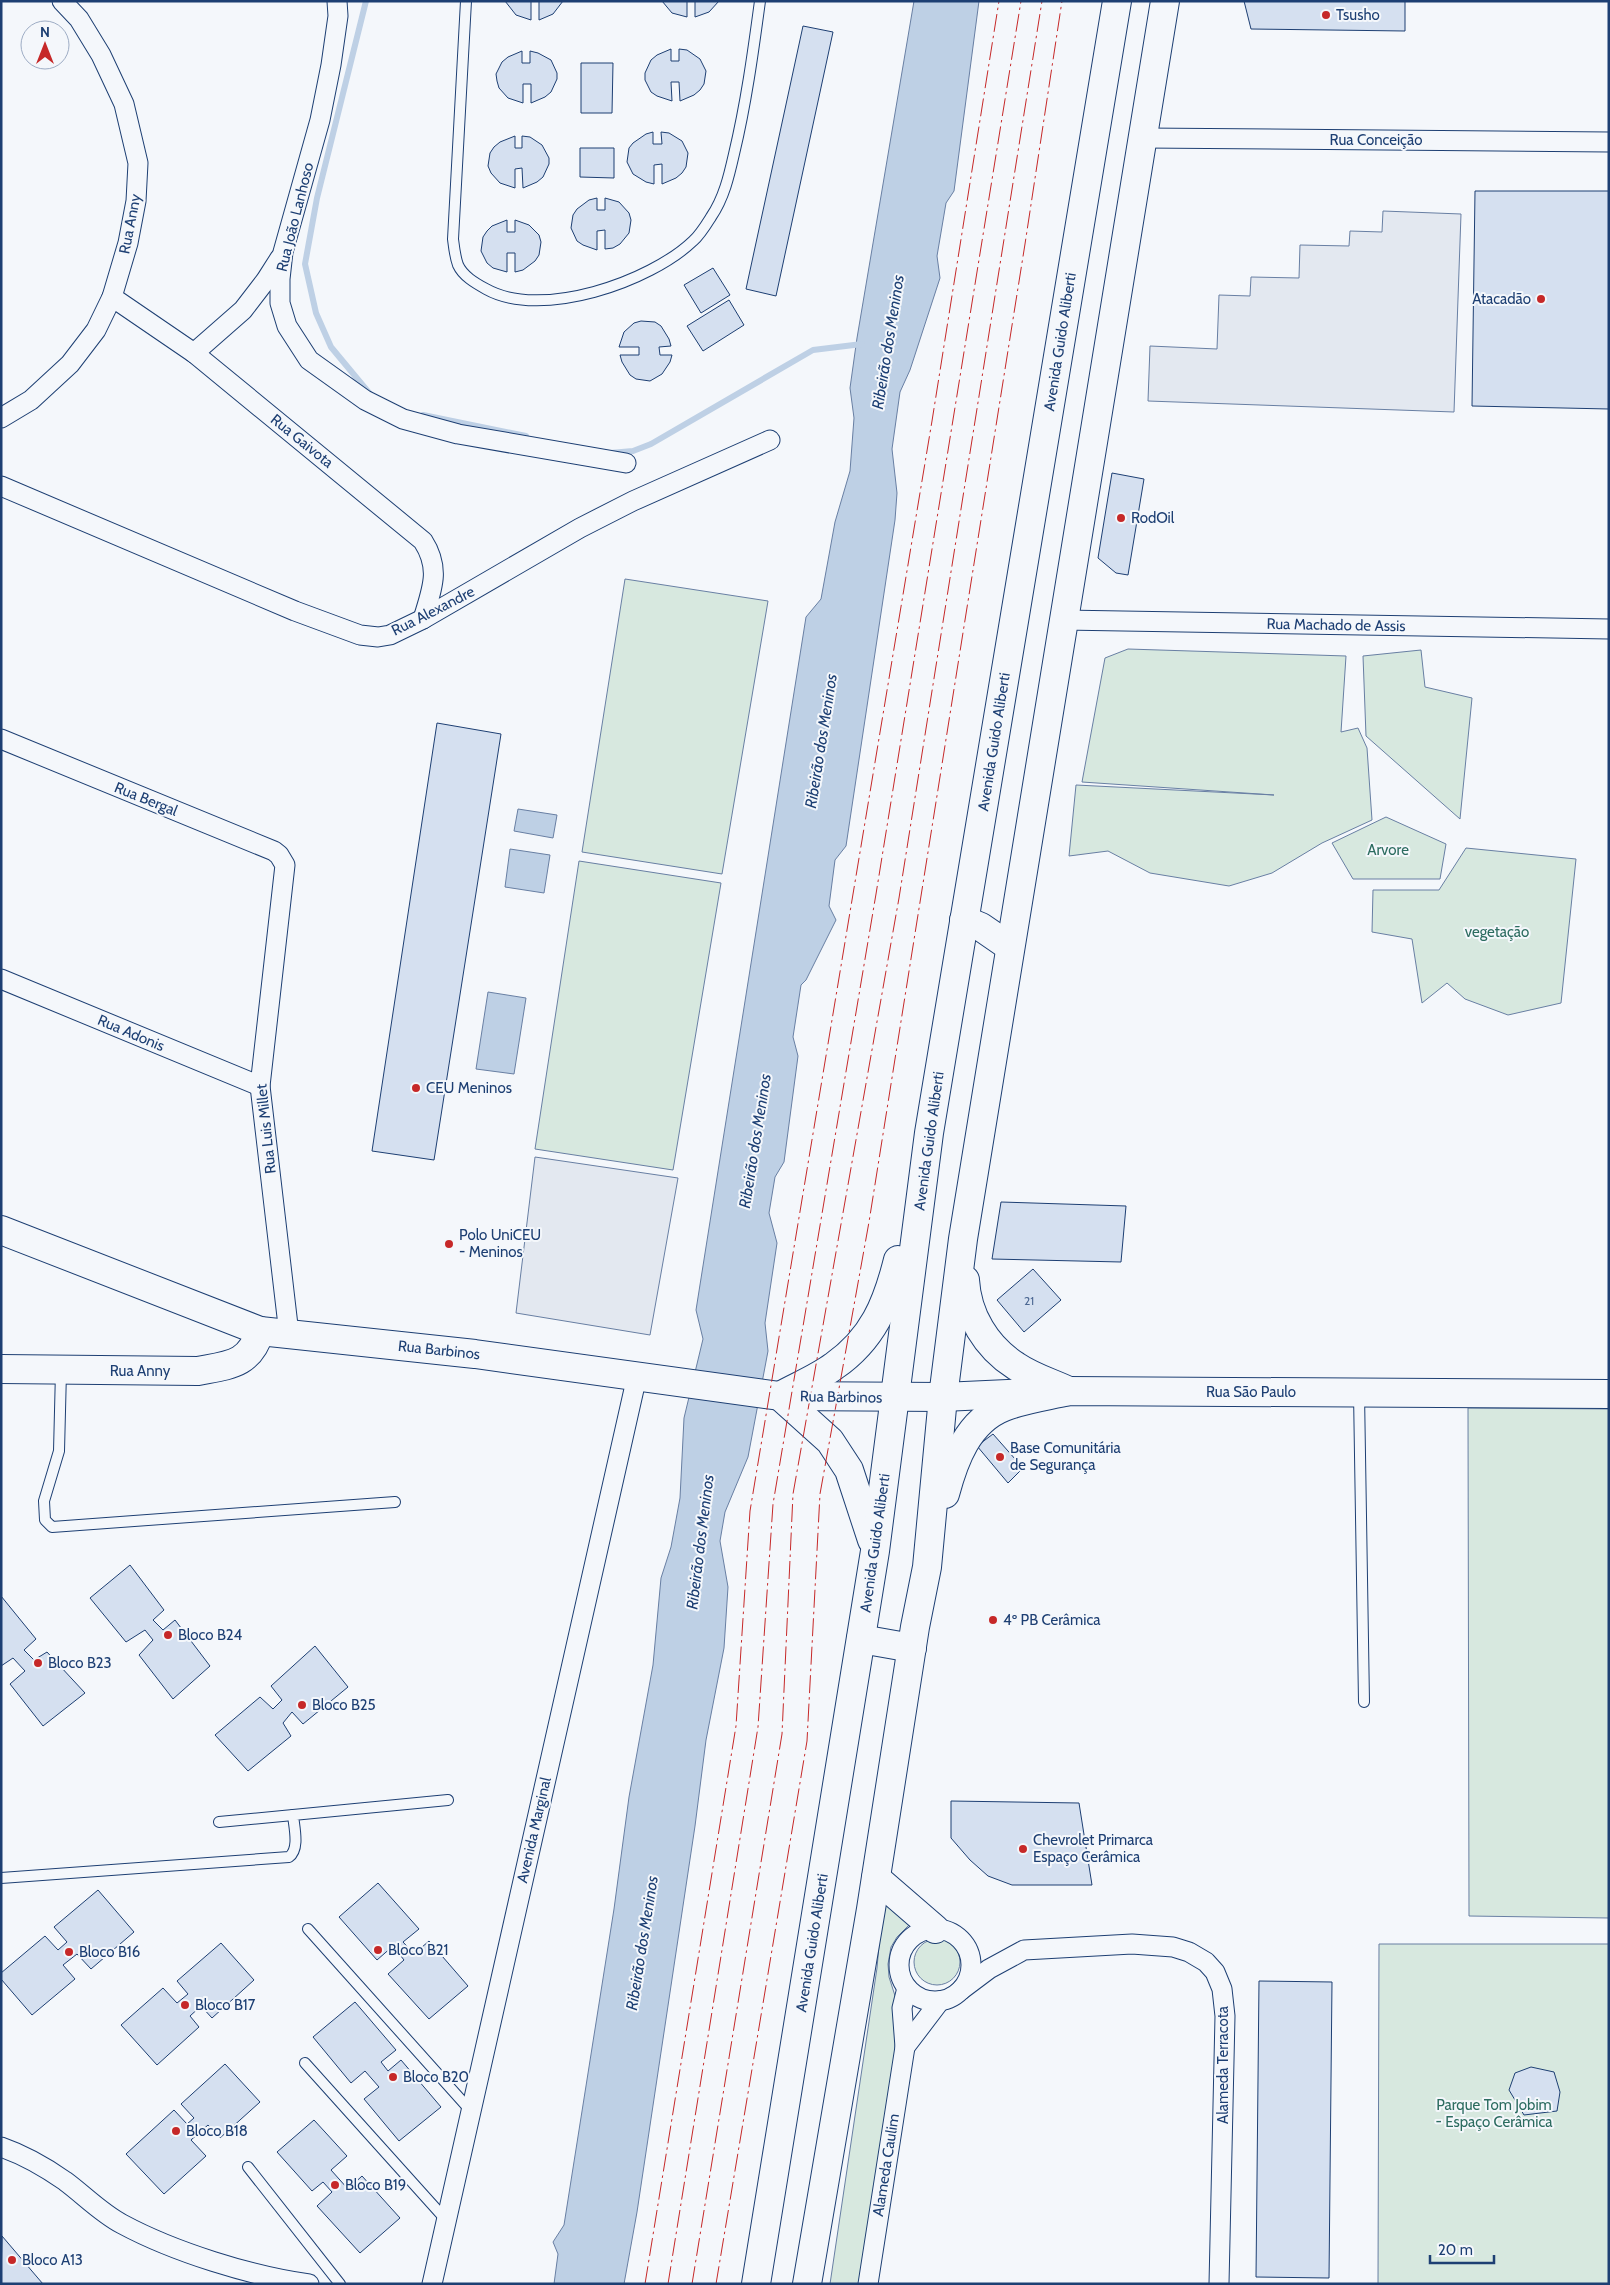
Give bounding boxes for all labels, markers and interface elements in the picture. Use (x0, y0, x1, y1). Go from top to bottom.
place label: Tsusho (1336, 6, 1380, 24)
marker: Tsusho (1320, 9, 1332, 21)
north arrow (20, 20, 70, 70)
text: N (40, 23, 50, 41)
street label: Rua Conceição (1330, 131, 1422, 149)
street label: Rua João Lanhoso (273, 161, 317, 273)
street label: Rua Anny (115, 192, 145, 256)
street label: Avenida Guido Aliberti (1040, 272, 1080, 412)
water label: Ribeirão dos Meninos (868, 273, 908, 411)
place label: Atacadão (1472, 290, 1531, 308)
marker: Atacadão (1535, 293, 1547, 305)
street label: Rua Gaivota (267, 410, 338, 472)
place label: RodOil (1131, 509, 1175, 527)
marker: RodOil (1115, 512, 1127, 524)
street label: Rua Alexandre (389, 582, 478, 640)
street label: Rua Machado de Assis (1266, 615, 1406, 635)
water label: Ribeirão dos Meninos (801, 672, 841, 810)
street label: Avenida Guido Aliberti (974, 672, 1014, 812)
street label: Rua Bergal (112, 778, 181, 820)
park label: Arvore (1367, 841, 1409, 859)
park label: vegetação (1465, 923, 1529, 941)
street label: Rua Adonis (95, 1011, 167, 1055)
street label: Avenida Guido Aliberti (910, 1070, 948, 1212)
water label: Ribeirão dos Meninos (735, 1072, 775, 1210)
place label: CEU Meninos (426, 1079, 512, 1097)
marker: CEU Meninos (410, 1082, 422, 1094)
street label: Rua Luis Millet (252, 1083, 280, 1175)
place label: Polo UniCEU - Meninos (459, 1226, 541, 1261)
marker: Polo UniCEU - Meninos (443, 1238, 455, 1250)
house number: 21 (1024, 1293, 1034, 1308)
street label: Rua Barbinos (397, 1337, 481, 1363)
street label: Rua Anny (110, 1362, 171, 1380)
street label: Rua São Paulo (1206, 1383, 1296, 1401)
street label: Rua Barbinos (800, 1387, 882, 1407)
place label: Base Comunitária de Segurança (1010, 1439, 1121, 1474)
marker: Base Comunitária de Segurança (994, 1451, 1006, 1463)
street label: Avenida Guido Aliberti (856, 1472, 894, 1614)
water label: Ribeirão dos Meninos (682, 1473, 718, 1611)
place label: 4º PB Cerâmica (1003, 1611, 1101, 1629)
marker: 4º PB Cerâmica (987, 1614, 999, 1626)
place label: Bloco B24 (178, 1626, 243, 1644)
marker: Bloco B24 (162, 1629, 174, 1641)
place label: Bloco B23 (48, 1654, 112, 1672)
marker: Bloco B23 (32, 1657, 44, 1669)
place label: Bloco B25 (312, 1696, 376, 1714)
marker: Bloco B25 (296, 1699, 308, 1711)
street label: Avenida Marginal (513, 1775, 555, 1885)
place label: Chevrolet Primarca Espaço Cerâmica (1033, 1831, 1154, 1866)
marker: Chevrolet Primarca Espaço Cerâmica (1017, 1843, 1029, 1855)
street label: Avenida Guido Aliberti (792, 1873, 832, 2013)
water label: Ribeirão dos Meninos (622, 1874, 662, 2012)
place label: Bloco B21 (388, 1941, 448, 1959)
place label: Bloco B16 (79, 1943, 140, 1961)
marker: Bloco B21 (372, 1944, 384, 1956)
marker: Bloco B16 (63, 1946, 75, 1958)
place label: Bloco B17 (195, 1996, 256, 2014)
marker: Bloco B17 (179, 1999, 191, 2011)
street label: Alameda Terracota (1214, 2005, 1232, 2124)
place label: Bloco B20 (403, 2068, 469, 2086)
marker: Bloco B20 (387, 2071, 399, 2083)
park label: Parque Tom Jobim - Espaço Cerâmica (1436, 2096, 1553, 2131)
street label: Alameda Caulim (869, 2112, 903, 2218)
place label: Bloco B18 (186, 2122, 248, 2140)
marker: Bloco B18 (170, 2125, 182, 2137)
place label: Bloco B19 (345, 2176, 406, 2194)
marker: Bloco B19 (329, 2179, 341, 2191)
scale bar (1430, 2232, 1494, 2264)
text: 20 m (1438, 2241, 1473, 2259)
place label: Bloco A13 (22, 2251, 83, 2269)
marker: Bloco A13 (6, 2254, 18, 2266)

